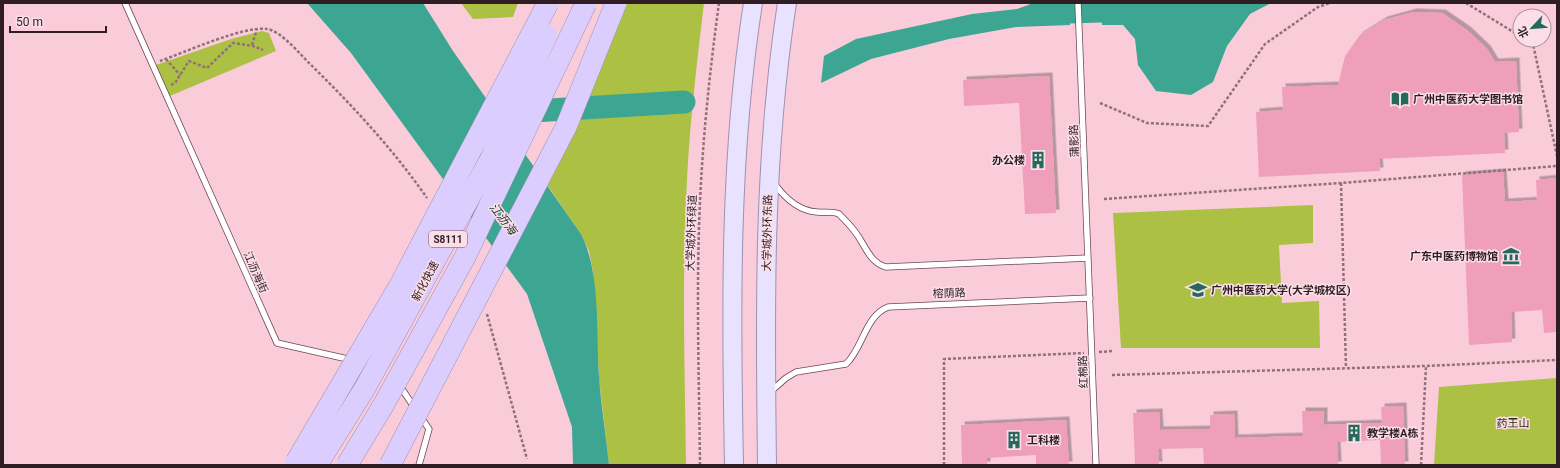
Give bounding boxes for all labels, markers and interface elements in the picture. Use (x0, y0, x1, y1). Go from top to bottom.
scale bar (10, 8, 106, 34)
north arrow (1512, 8, 1552, 48)
text: 50 m (16, 15, 43, 29)
text: 北 (1515, 24, 1532, 40)
library icon: 广州中医药大学图书馆 (1390, 89, 1410, 109)
place label: 广州中医药大学图书馆 (1413, 93, 1523, 106)
street label: 蒲影路 (1067, 124, 1082, 158)
building icon: 办公楼 (1028, 150, 1048, 170)
place label: 办公楼 (992, 154, 1025, 167)
street label: 大学城外环绿道 (684, 194, 699, 272)
street label: 大学城外环东路 (760, 194, 775, 272)
water label: 江沥海 (487, 200, 521, 239)
road number: S8111 (429, 231, 467, 247)
museum icon: 广东中医药博物馆 (1501, 246, 1521, 266)
street label: 江沥海街 (241, 249, 270, 295)
place label: 广东中医药博物馆 (1410, 250, 1498, 263)
street label: 新化快速 (409, 259, 442, 304)
school or university icon: 广州中医药大学(大学城校区) (1188, 280, 1208, 300)
place label: 广州中医药大学(大学城校区) (1211, 284, 1351, 297)
street label: 榕荫路 (932, 286, 966, 301)
street label: 红棉路 (1076, 355, 1091, 389)
park label: 药王山 (1497, 417, 1530, 430)
building icon: 教学楼A栋 (1344, 423, 1364, 443)
place label: 教学楼A栋 (1367, 427, 1418, 440)
building icon: 工科楼 (1004, 430, 1024, 450)
place label: 工科楼 (1027, 434, 1060, 447)

